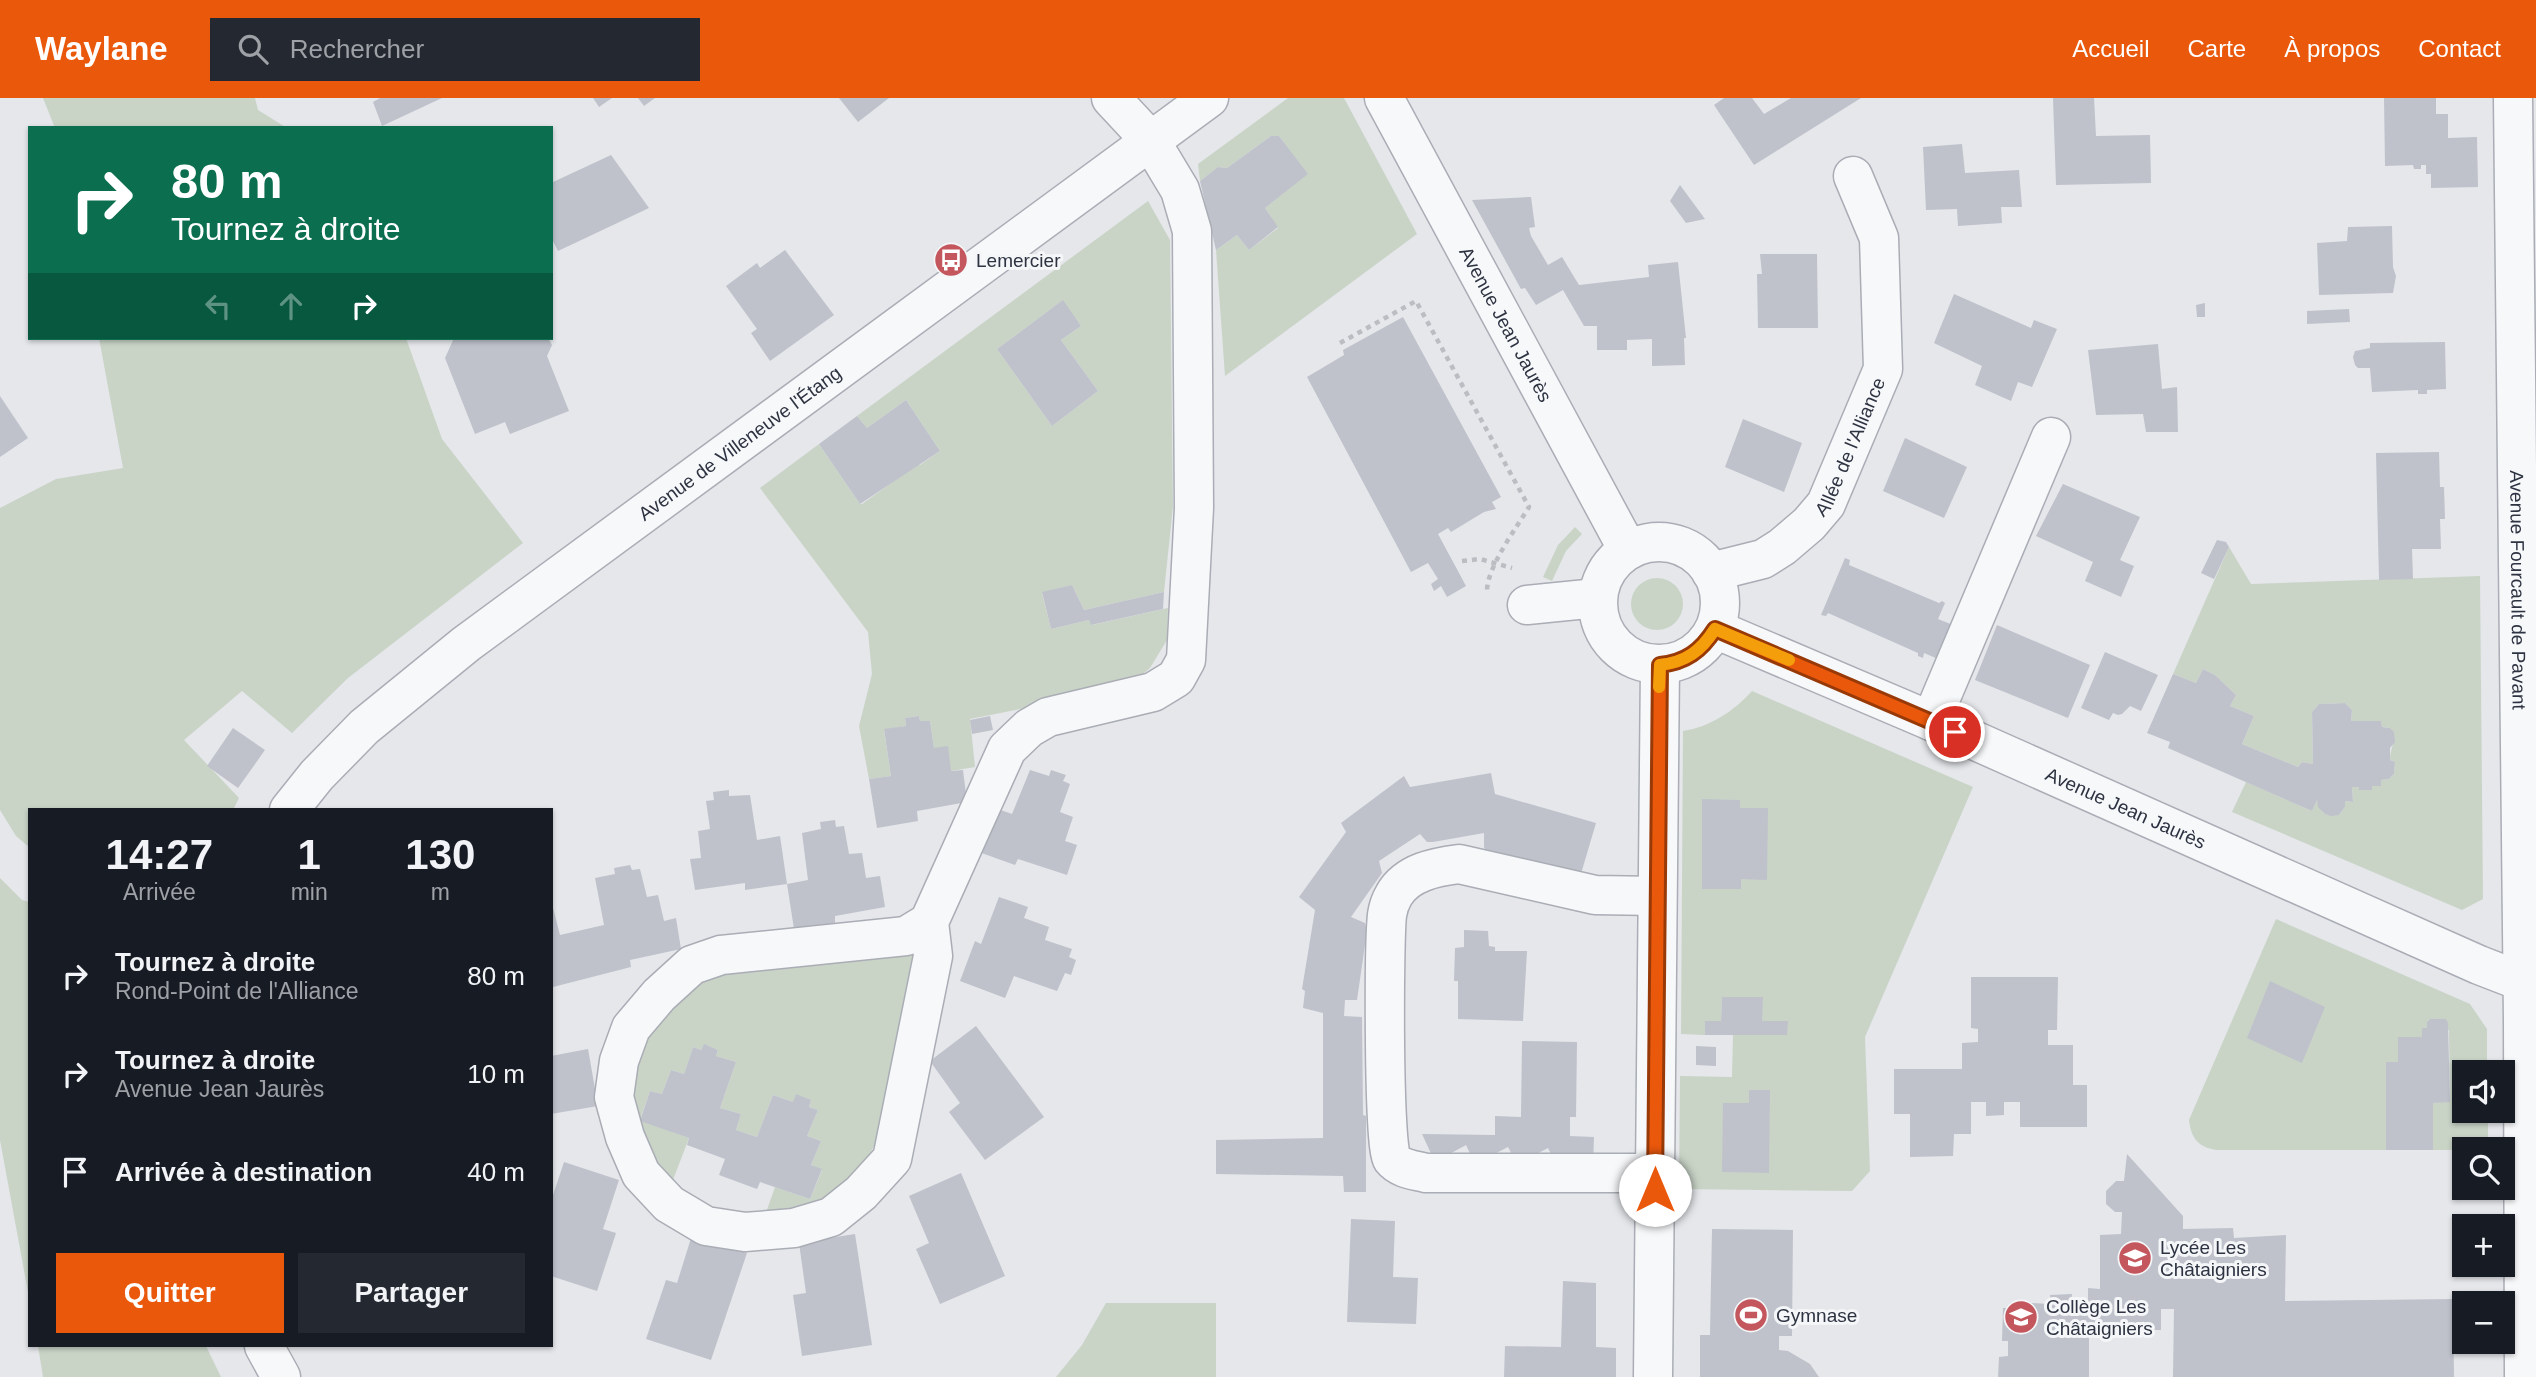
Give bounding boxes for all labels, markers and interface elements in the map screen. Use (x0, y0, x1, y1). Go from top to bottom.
search box (210, 18, 700, 81)
text: Waylane (35, 30, 168, 67)
icon: search (234, 30, 272, 68)
text: Rechercher (290, 34, 424, 64)
text: Accueil (2072, 35, 2150, 62)
text: Carte (2188, 35, 2246, 62)
text: À propos (2284, 35, 2380, 62)
text: Contact (2418, 35, 2501, 62)
icon: right (56, 154, 147, 245)
text: 80 m (171, 154, 283, 208)
text: Tournez à droite (171, 211, 400, 247)
bus stop icon: Lemercier (932, 241, 970, 279)
street label: Avenue Jean Jaurès (1455, 243, 1556, 406)
place label: Lemercier (976, 250, 1061, 271)
icon: left (199, 287, 237, 325)
icon: ahead (272, 287, 310, 325)
icon: right (345, 287, 383, 325)
street label: Avenue de Villeneuve l'Étang (634, 362, 845, 525)
street label: Allée de l'Alliance (1811, 374, 1889, 520)
street label: Avenue Fourcault de Pavant (2506, 470, 2530, 711)
pin (1925, 702, 1985, 762)
icon: arrive (1936, 713, 1974, 751)
street label: Avenue Jean Jaurès (2042, 763, 2209, 853)
text: 14:27 (106, 831, 213, 878)
text: 1 (297, 831, 321, 878)
text: 130 (405, 831, 475, 878)
text: Arrivée (123, 879, 196, 905)
text: min (291, 879, 328, 905)
text: m (431, 879, 450, 905)
text: Tournez à droite (115, 947, 315, 977)
icon: right (56, 957, 94, 995)
text: 80 m (467, 961, 525, 991)
text: Rond-Point de l'Alliance (115, 978, 358, 1004)
text: Tournez à droite (115, 1045, 315, 1075)
icon: right (56, 1055, 94, 1093)
text: 10 m (467, 1059, 525, 1089)
map controls (2452, 1060, 2515, 1354)
button: sound (2452, 1060, 2515, 1123)
text: Avenue Jean Jaurès (115, 1076, 324, 1102)
button: search (2452, 1137, 2515, 1200)
icon: arrive (56, 1153, 94, 1191)
position arrow (1618, 1153, 1692, 1227)
text: Arrivée à destination (115, 1157, 372, 1187)
text: 40 m (467, 1157, 525, 1187)
button: + (2452, 1214, 2515, 1277)
place label: Lycée Les Châtaigniers (2160, 1237, 2267, 1280)
school or university icon: Lycée Les Châtaigniers (2116, 1239, 2154, 1277)
button: Quitter (56, 1253, 284, 1333)
button: Partager (298, 1253, 525, 1333)
button: − (2452, 1291, 2515, 1354)
sports icon: Gymnase (1732, 1296, 1770, 1334)
place label: Collège Les Châtaigniers (2046, 1296, 2153, 1339)
school or university icon: Collège Les Châtaigniers (2002, 1298, 2040, 1336)
place label: Gymnase (1776, 1305, 1857, 1326)

